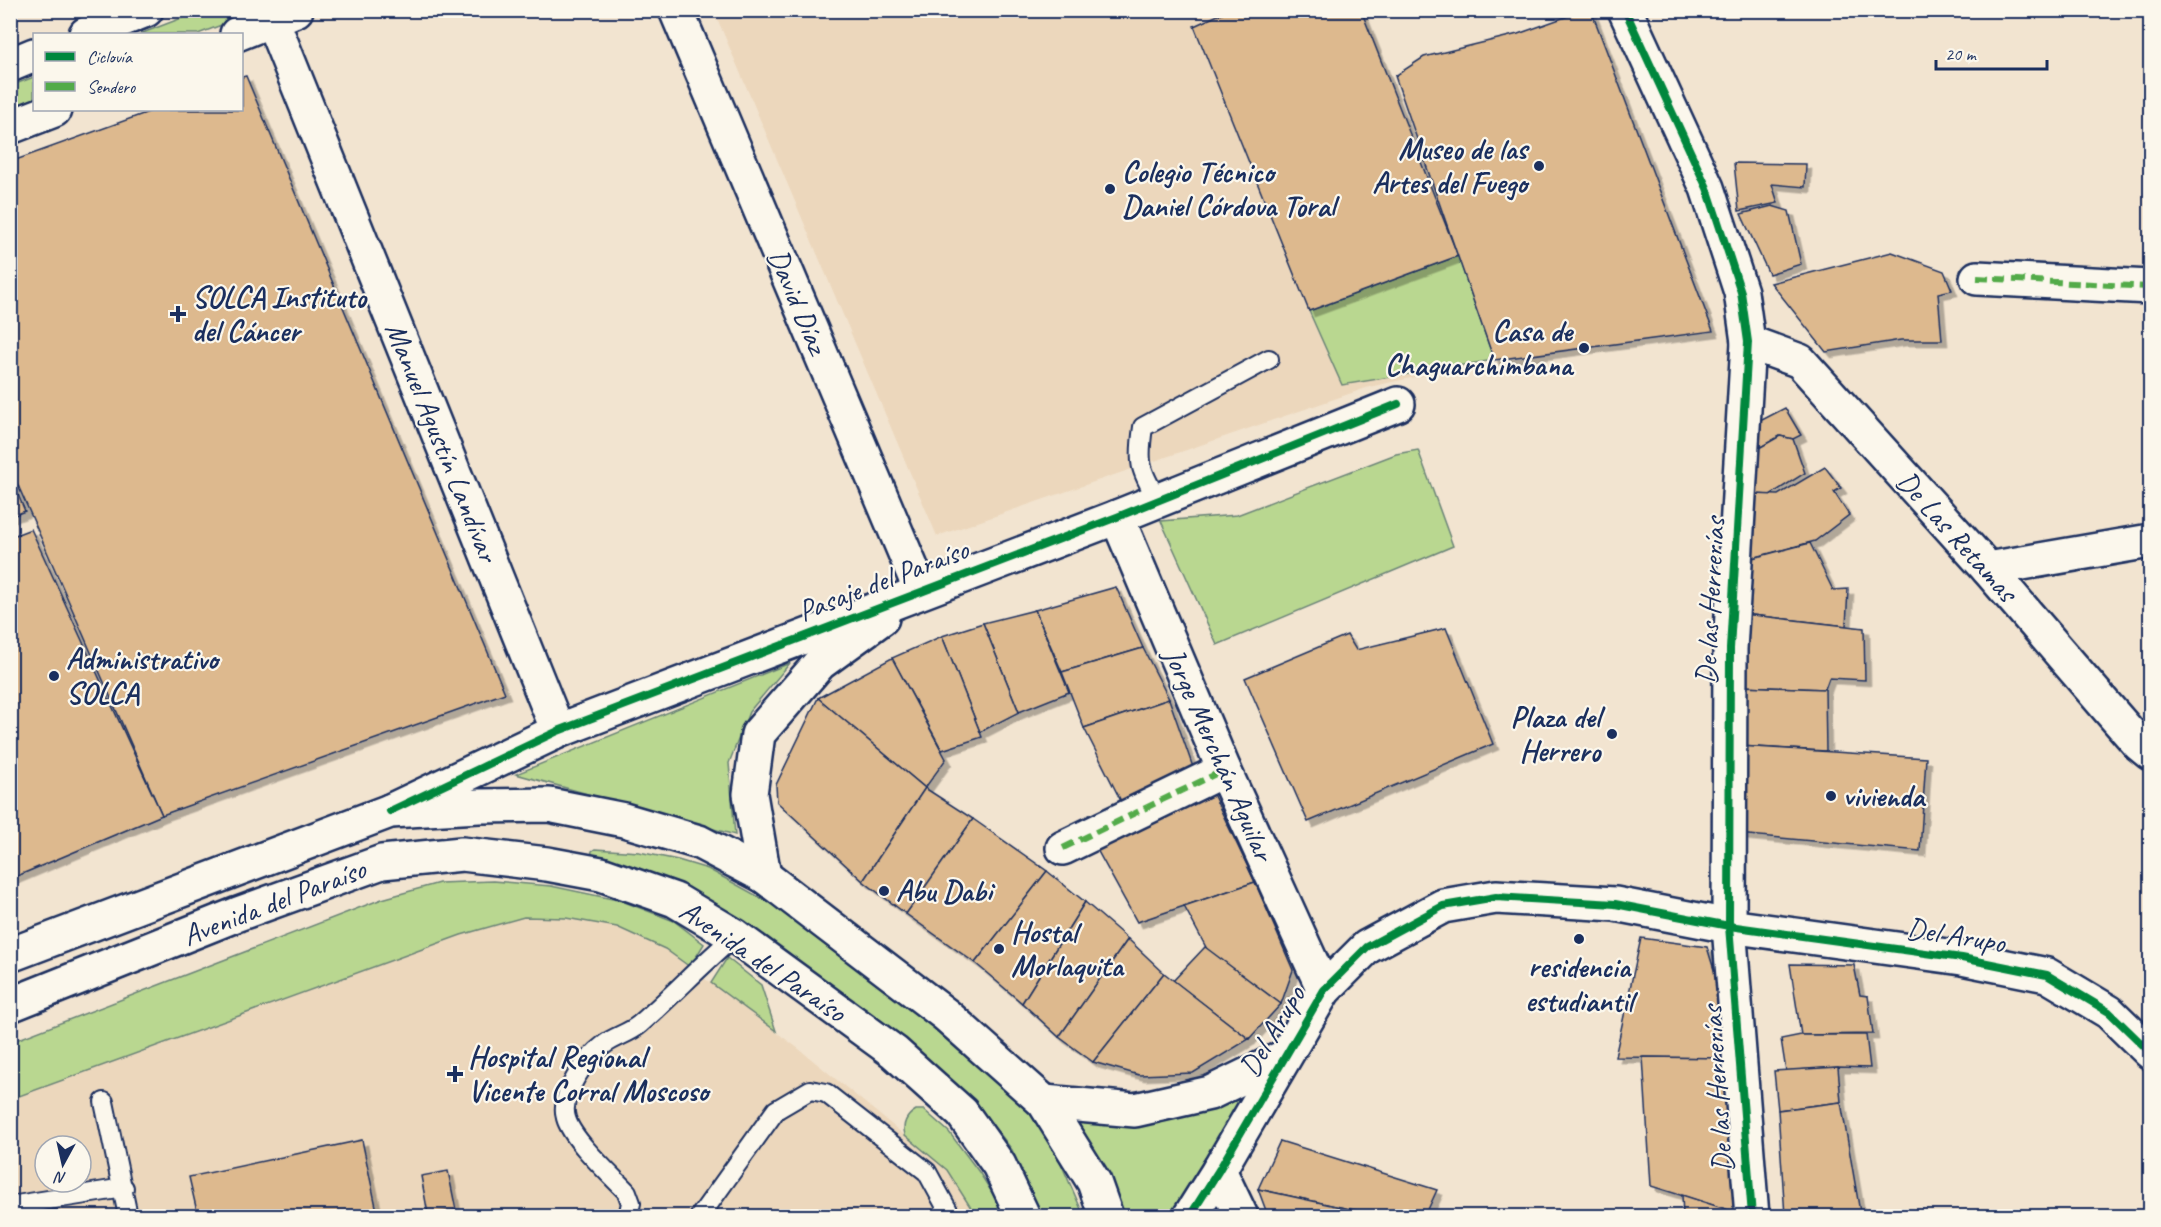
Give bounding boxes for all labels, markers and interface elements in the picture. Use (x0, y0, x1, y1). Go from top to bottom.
legend (33, 33, 243, 111)
scale bar (1936, 33, 2047, 71)
text: 20 m (1945, 43, 1978, 65)
text: Ciclovía (87, 46, 133, 68)
text: Sendero (87, 76, 137, 98)
place label: Museo de las Artes del Fuego (1372, 130, 1530, 202)
place label: Colegio Técnico Daniel Córdova Toral (1122, 153, 1341, 225)
marker: Museo de las Artes del Fuego (1532, 159, 1546, 173)
marker: Colegio Técnico Daniel Córdova Toral (1103, 182, 1117, 196)
street label: David Díaz (759, 243, 838, 362)
place label: SOLCA Instituto del Cáncer (192, 278, 368, 350)
marker: SOLCA Instituto del Cáncer (169, 305, 187, 323)
place label: Casa de Chaguarchimbana (1385, 312, 1574, 384)
street label: Manuel Agustín Landívar (377, 317, 508, 569)
marker: Casa de Chaguarchimbana (1577, 341, 1591, 355)
street label: De Las Retamas (1888, 463, 2028, 611)
street label: De las Herrerías (1687, 514, 1733, 685)
street label: Pasaje del Paraíso (792, 530, 975, 630)
place label: Administrativo SOLCA (66, 640, 221, 712)
street label: Jorge Merchán Aguilar (1154, 640, 1284, 869)
marker: Administrativo SOLCA (47, 669, 61, 683)
place label: Plaza del Herrero (1511, 698, 1606, 770)
marker: Plaza del Herrero (1605, 727, 1619, 741)
place label: vivienda (1843, 777, 1927, 815)
marker: vivienda (1824, 789, 1838, 803)
street label: Avenida del Paraíso (177, 849, 372, 954)
place label: Abu Dabi (896, 872, 996, 910)
marker: Abu Dabi (877, 884, 891, 898)
street label: Avenida del Paraíso (672, 891, 855, 1031)
street label: Del Arupo (1904, 908, 2009, 962)
place label: Hostal Morlaquita (1011, 913, 1125, 985)
marker: residencia estudiantil (1572, 932, 1586, 946)
marker: Hostal Morlaquita (992, 942, 1006, 956)
place label: residencia estudiantil (1525, 948, 1639, 1020)
street label: Del Arupo (1230, 978, 1314, 1083)
street label: De las Herrerías (1692, 1002, 1742, 1174)
place label: Hospital Regional Vicente Corral Moscoso (468, 1038, 712, 1110)
marker: Hospital Regional Vicente Corral Moscoso (446, 1065, 464, 1083)
north arrow (33, 1134, 93, 1194)
text: N (52, 1167, 67, 1188)

